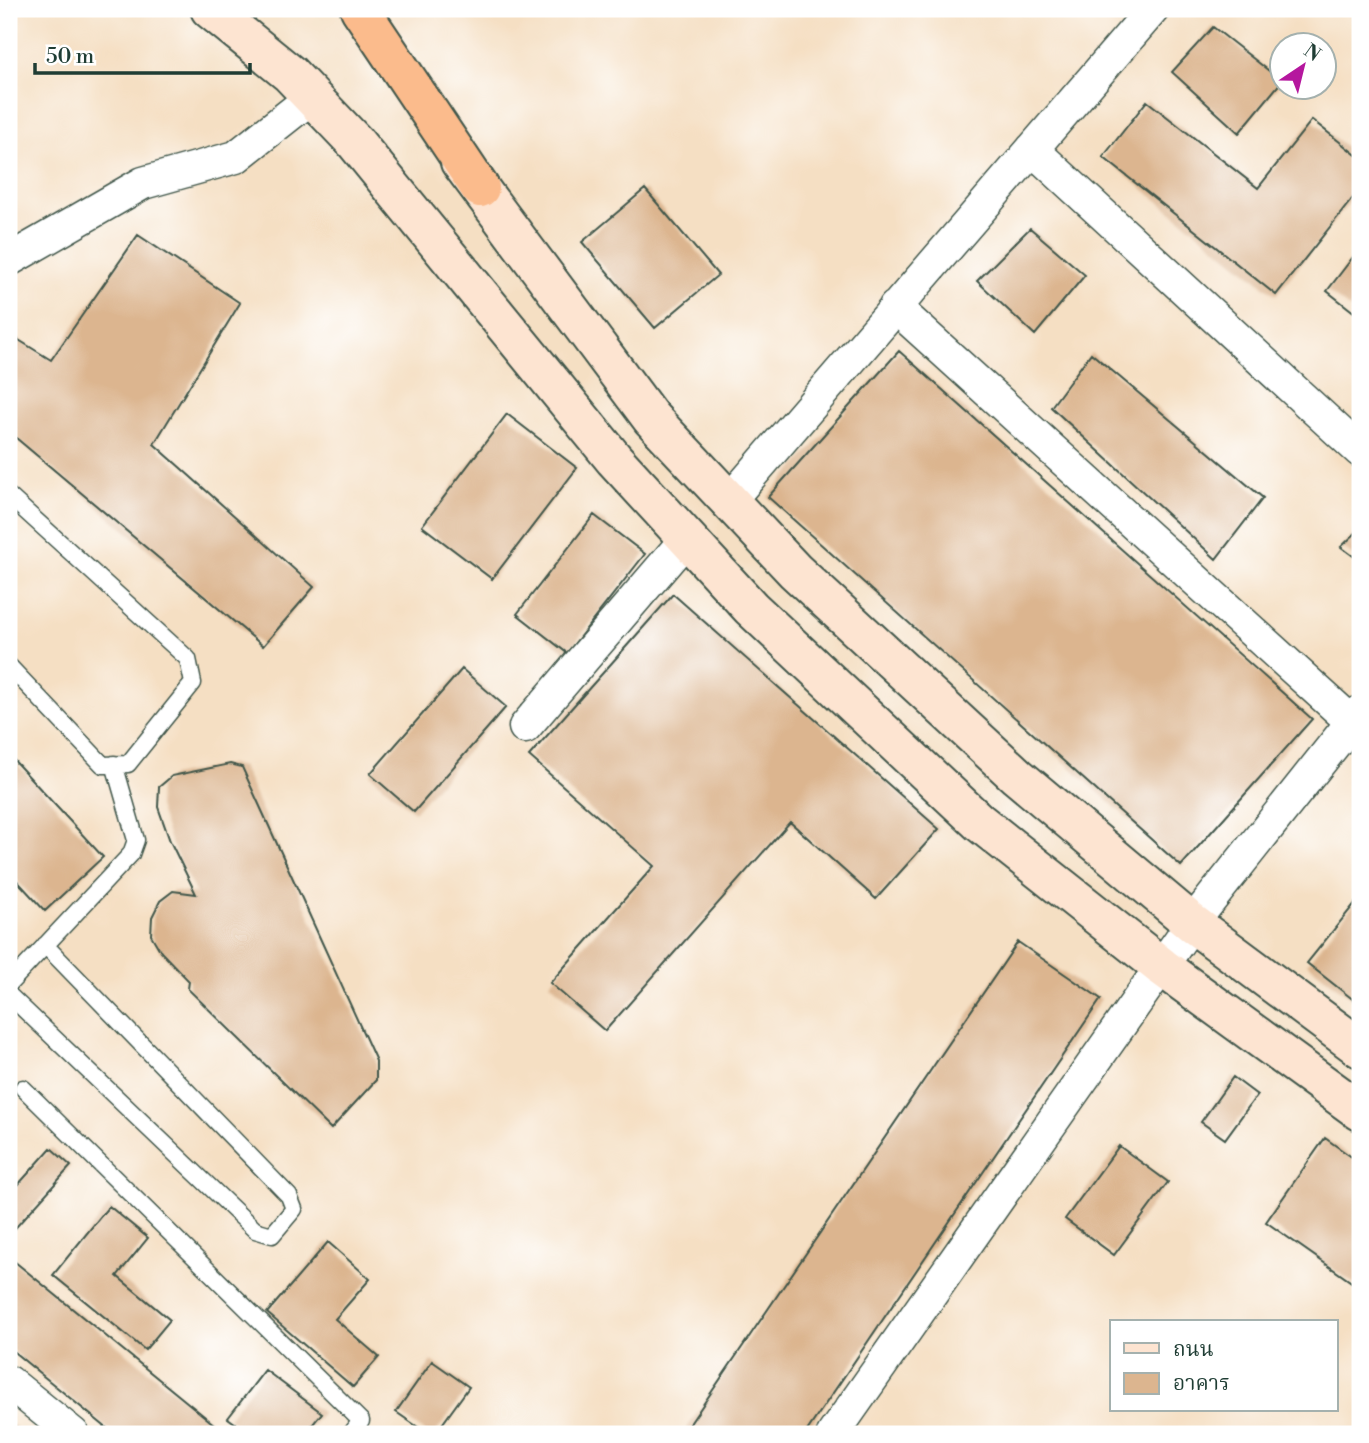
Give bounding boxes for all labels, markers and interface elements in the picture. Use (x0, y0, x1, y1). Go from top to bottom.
scale bar (35, 32, 250, 76)
north arrow (1268, 32, 1338, 102)
text: N (1299, 39, 1325, 67)
text: 50 m (46, 44, 94, 70)
legend (1110, 1320, 1338, 1412)
text: ถนน (1173, 1337, 1214, 1363)
text: อาคาร (1173, 1371, 1230, 1397)

